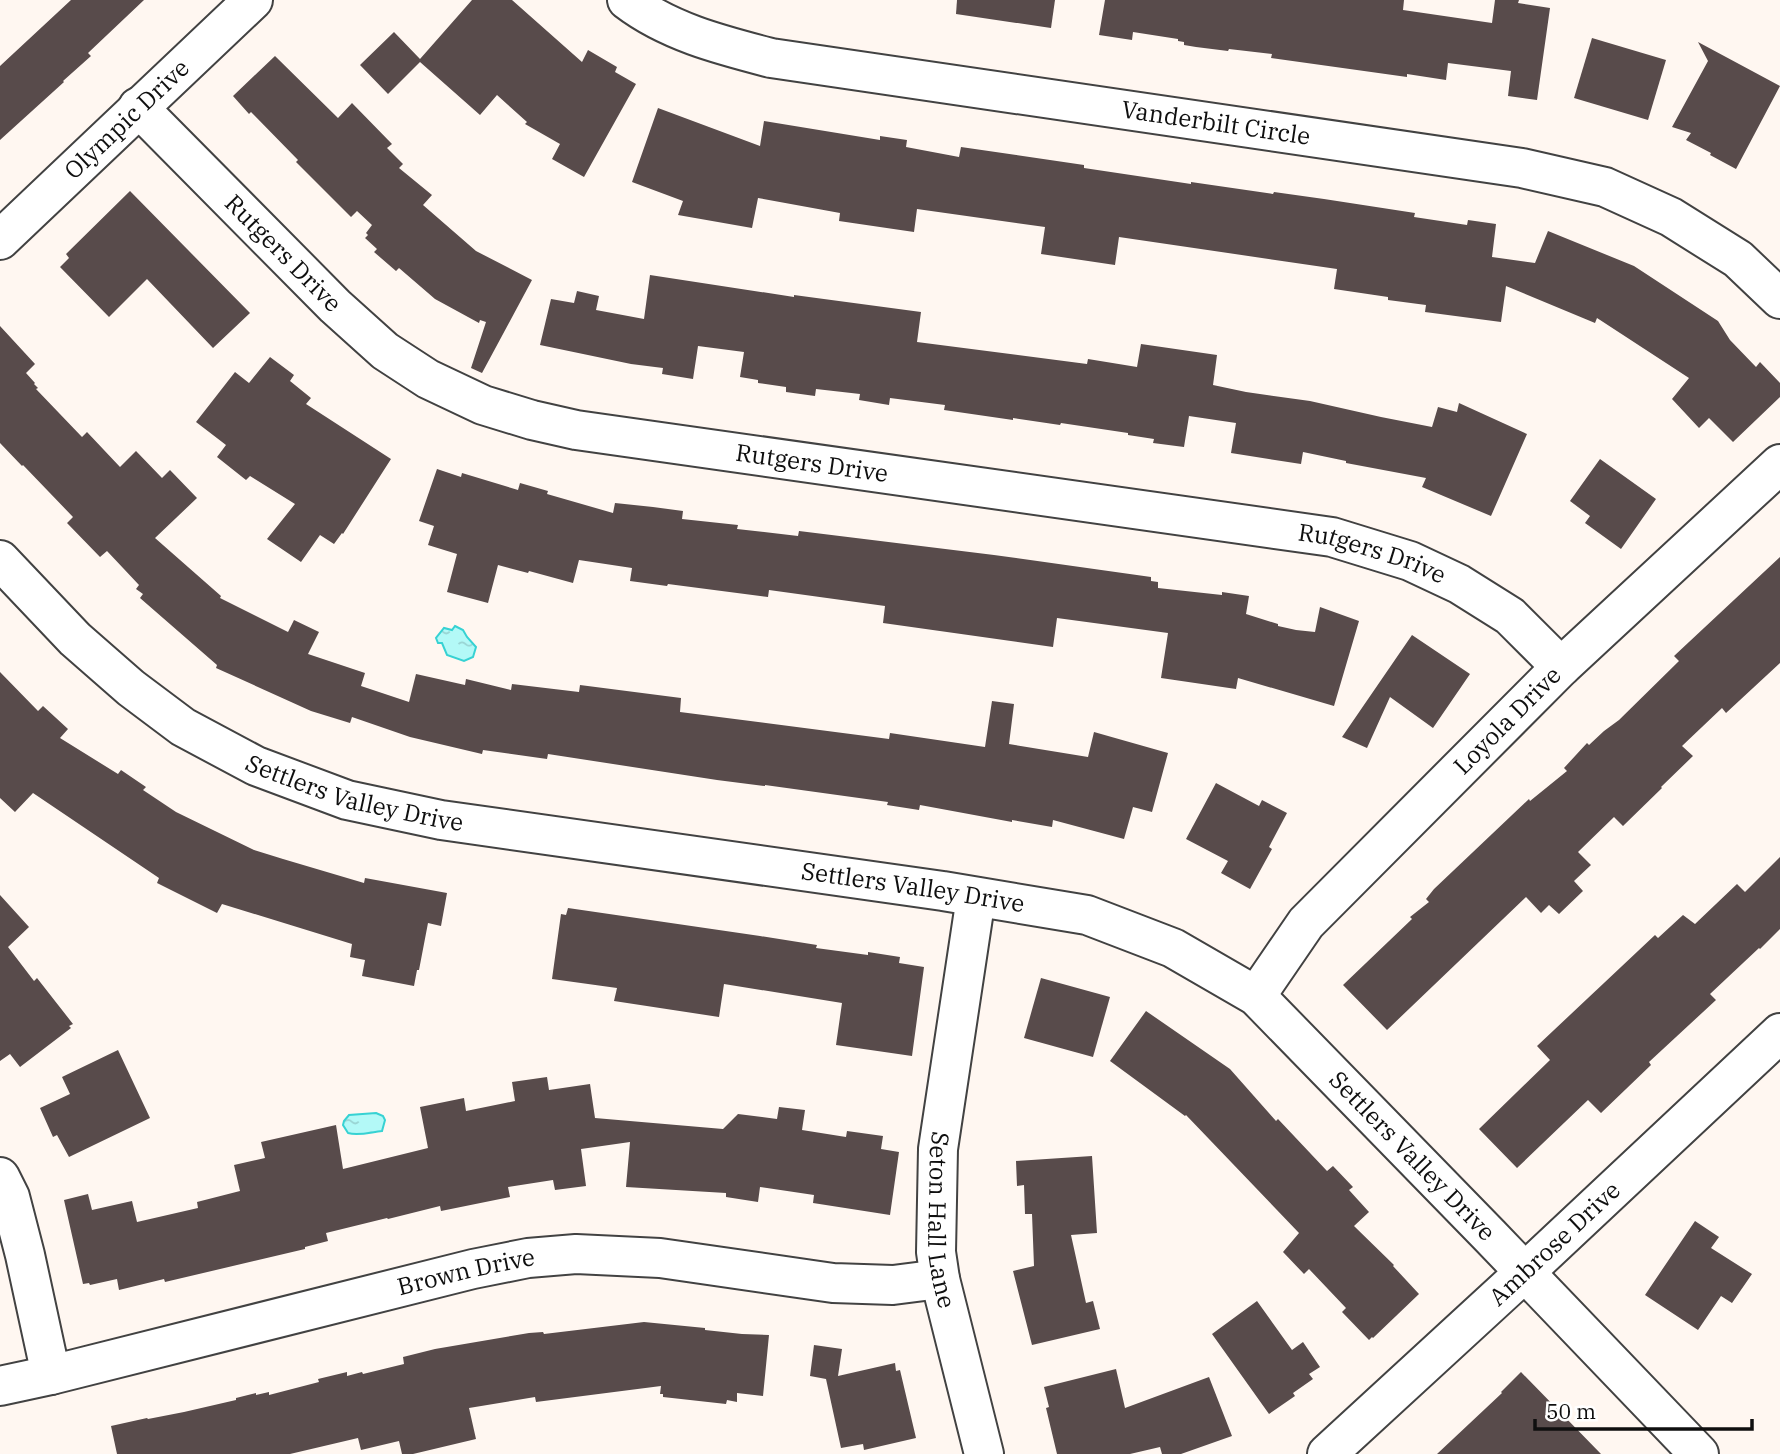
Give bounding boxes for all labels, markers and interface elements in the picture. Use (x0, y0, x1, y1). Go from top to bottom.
street label: Olympic Drive (57, 52, 196, 186)
street label: Vanderbilt Circle (1120, 93, 1313, 152)
street label: Rutgers Drive (218, 187, 349, 318)
street label: Rutgers Drive (734, 436, 890, 489)
street label: Rutgers Drive (1296, 515, 1451, 591)
street label: Loyola Drive (1446, 659, 1568, 781)
street label: Settlers Valley Drive (240, 746, 466, 838)
street label: Settlers Valley Drive (799, 854, 1027, 919)
street label: Settlers Valley Drive (1323, 1064, 1503, 1247)
street label: Seton Hall Lane (921, 1129, 964, 1311)
street label: Ambrose Drive (1482, 1174, 1627, 1312)
street label: Brown Drive (394, 1240, 536, 1302)
scale bar (1535, 1388, 1752, 1432)
text: 50 m (1546, 1397, 1596, 1425)

